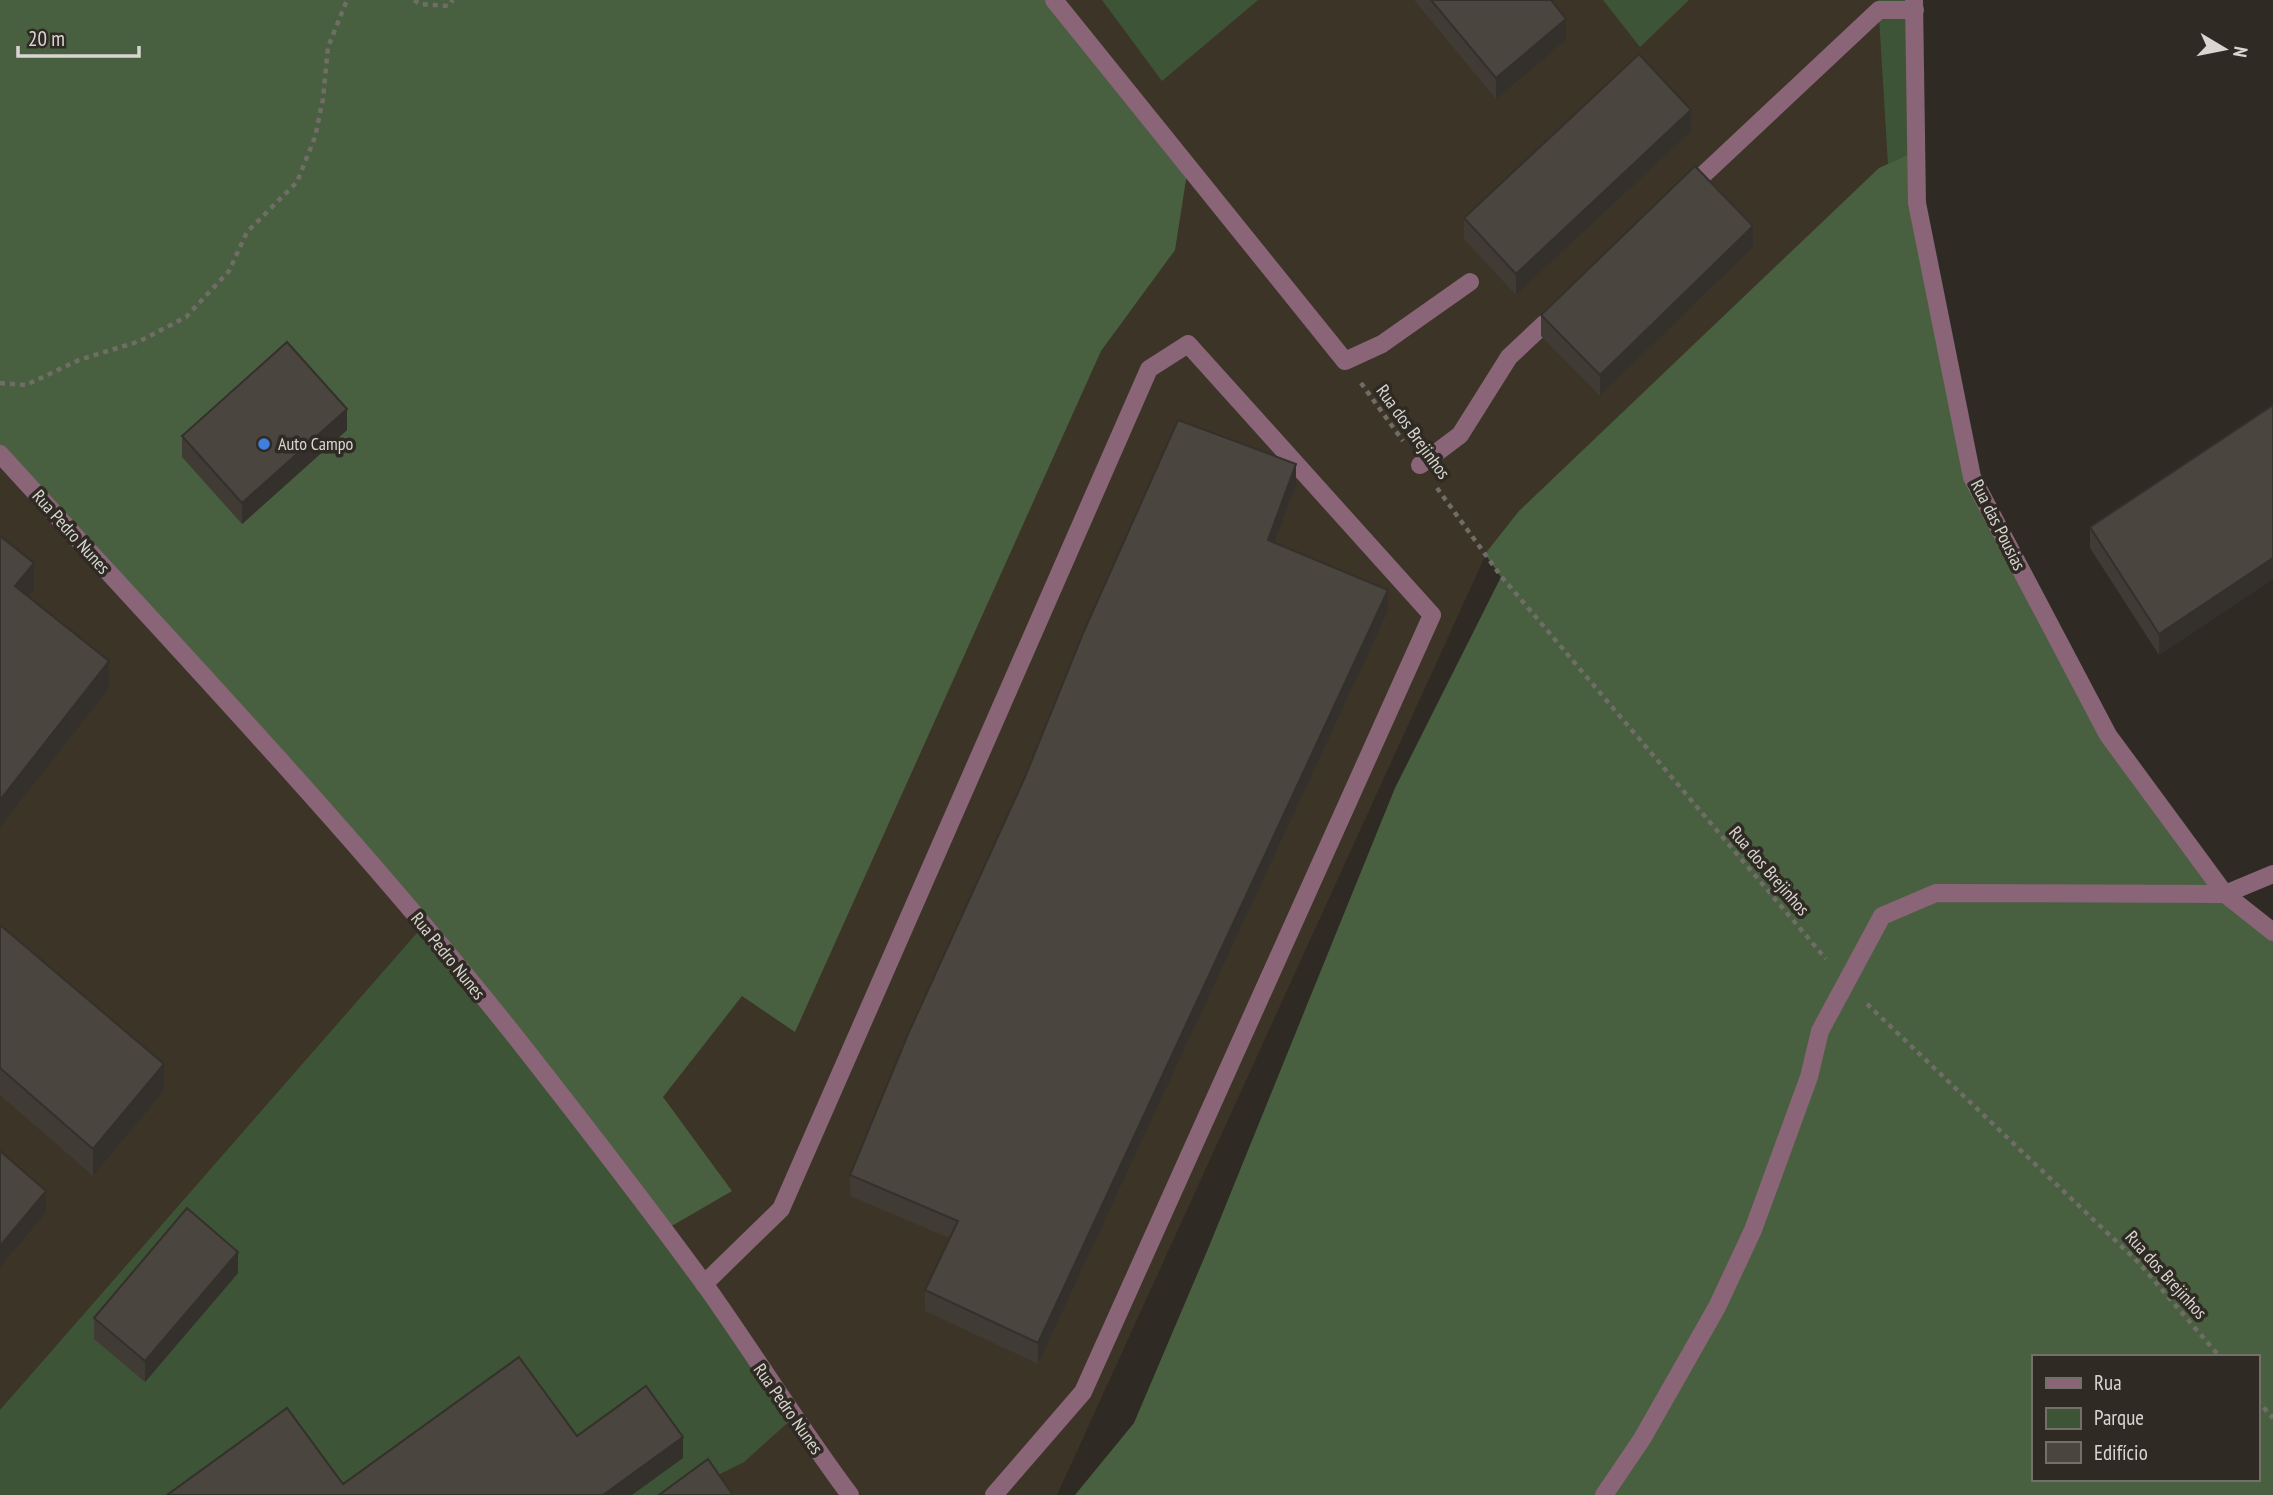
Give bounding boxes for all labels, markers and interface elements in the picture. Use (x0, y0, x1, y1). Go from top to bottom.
scale bar (18, 14, 138, 58)
north arrow (2189, 14, 2259, 84)
text: 20 m (28, 25, 65, 52)
text: N (2228, 45, 2253, 59)
street label: Rua dos Brejinhos (1371, 380, 1455, 483)
place label: Auto Campo (278, 432, 353, 455)
marker: Auto Campo (256, 436, 272, 452)
street label: Rua das Pousias (1966, 476, 2031, 574)
street label: Rua Pedro Nunes (27, 485, 115, 579)
street label: Rua dos Brejinhos (1724, 821, 1815, 920)
street label: Rua Pedro Nunes (406, 907, 491, 1004)
street label: Rua dos Brejinhos (2121, 1226, 2212, 1324)
legend (2032, 1355, 2259, 1481)
street label: Rua Pedro Nunes (749, 1359, 828, 1459)
text: Rua (2094, 1369, 2122, 1396)
text: Parque (2094, 1404, 2144, 1431)
text: Edifício (2094, 1439, 2148, 1466)

